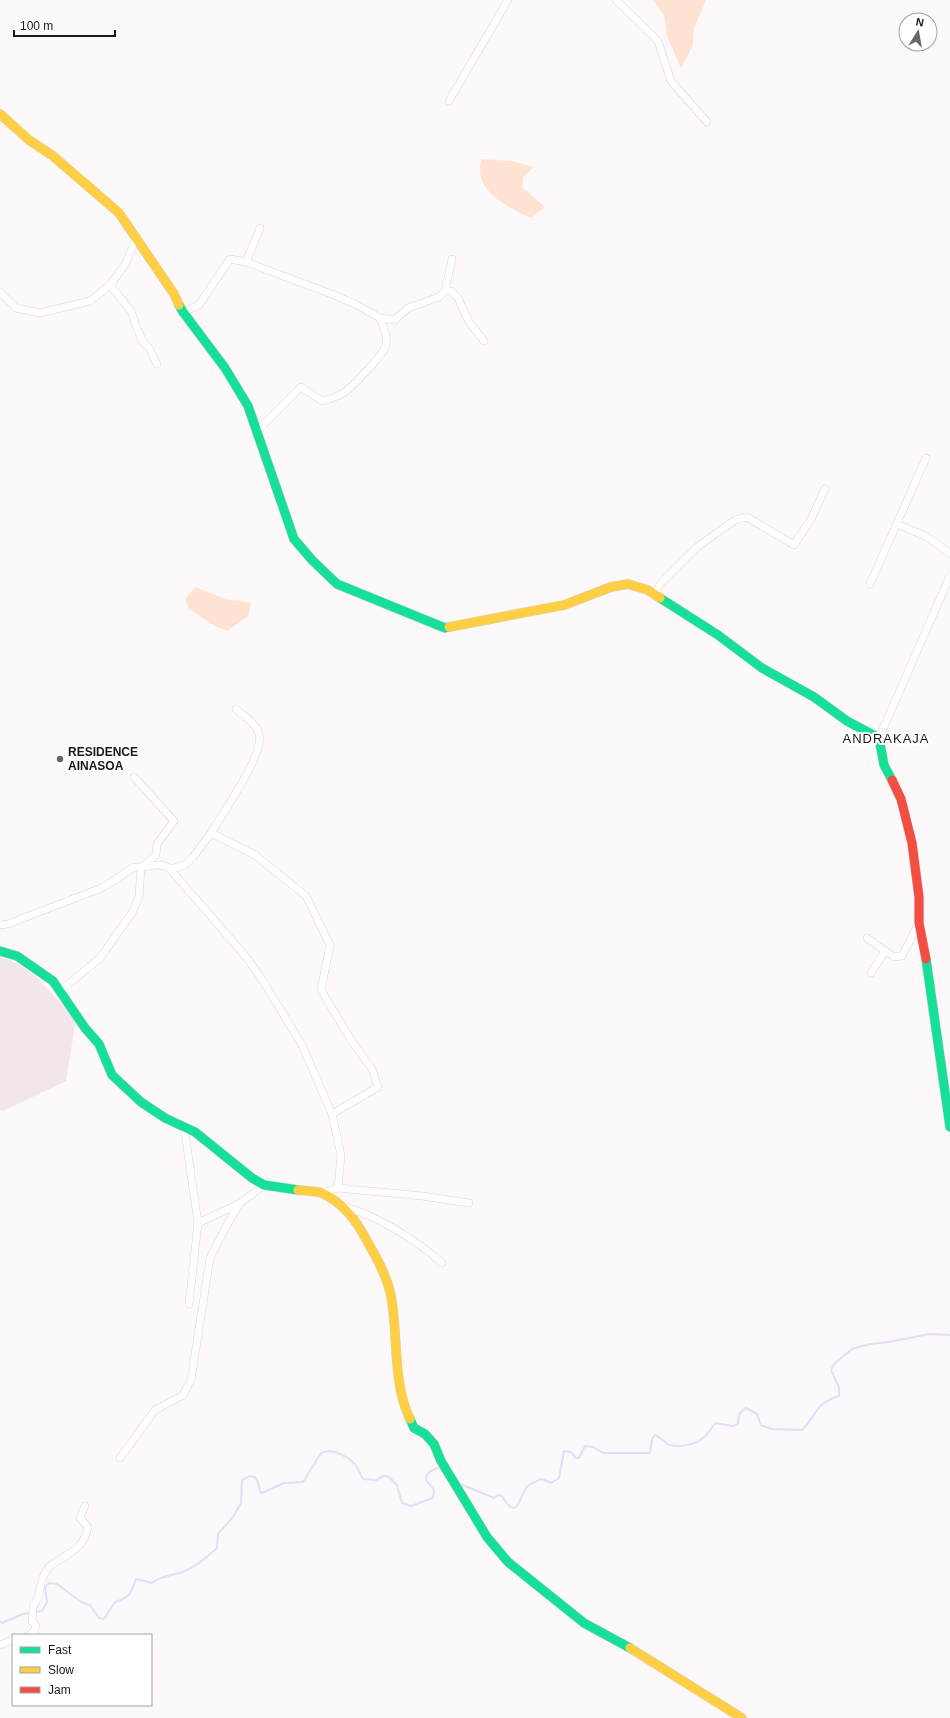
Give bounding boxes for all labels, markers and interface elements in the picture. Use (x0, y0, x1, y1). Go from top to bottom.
scale bar (14, 12, 115, 38)
north arrow (898, 12, 938, 52)
text: N (915, 16, 925, 29)
text: 100 m (20, 19, 53, 33)
district label: ANDRAKAJA (842, 731, 930, 746)
place label: RESIDENCE AINASOA (68, 745, 138, 773)
marker: RESIDENCE AINASOA (55, 754, 65, 764)
legend (12, 1634, 152, 1706)
text: Fast (48, 1643, 72, 1657)
text: Slow (48, 1663, 74, 1677)
text: Jam (48, 1683, 71, 1697)

